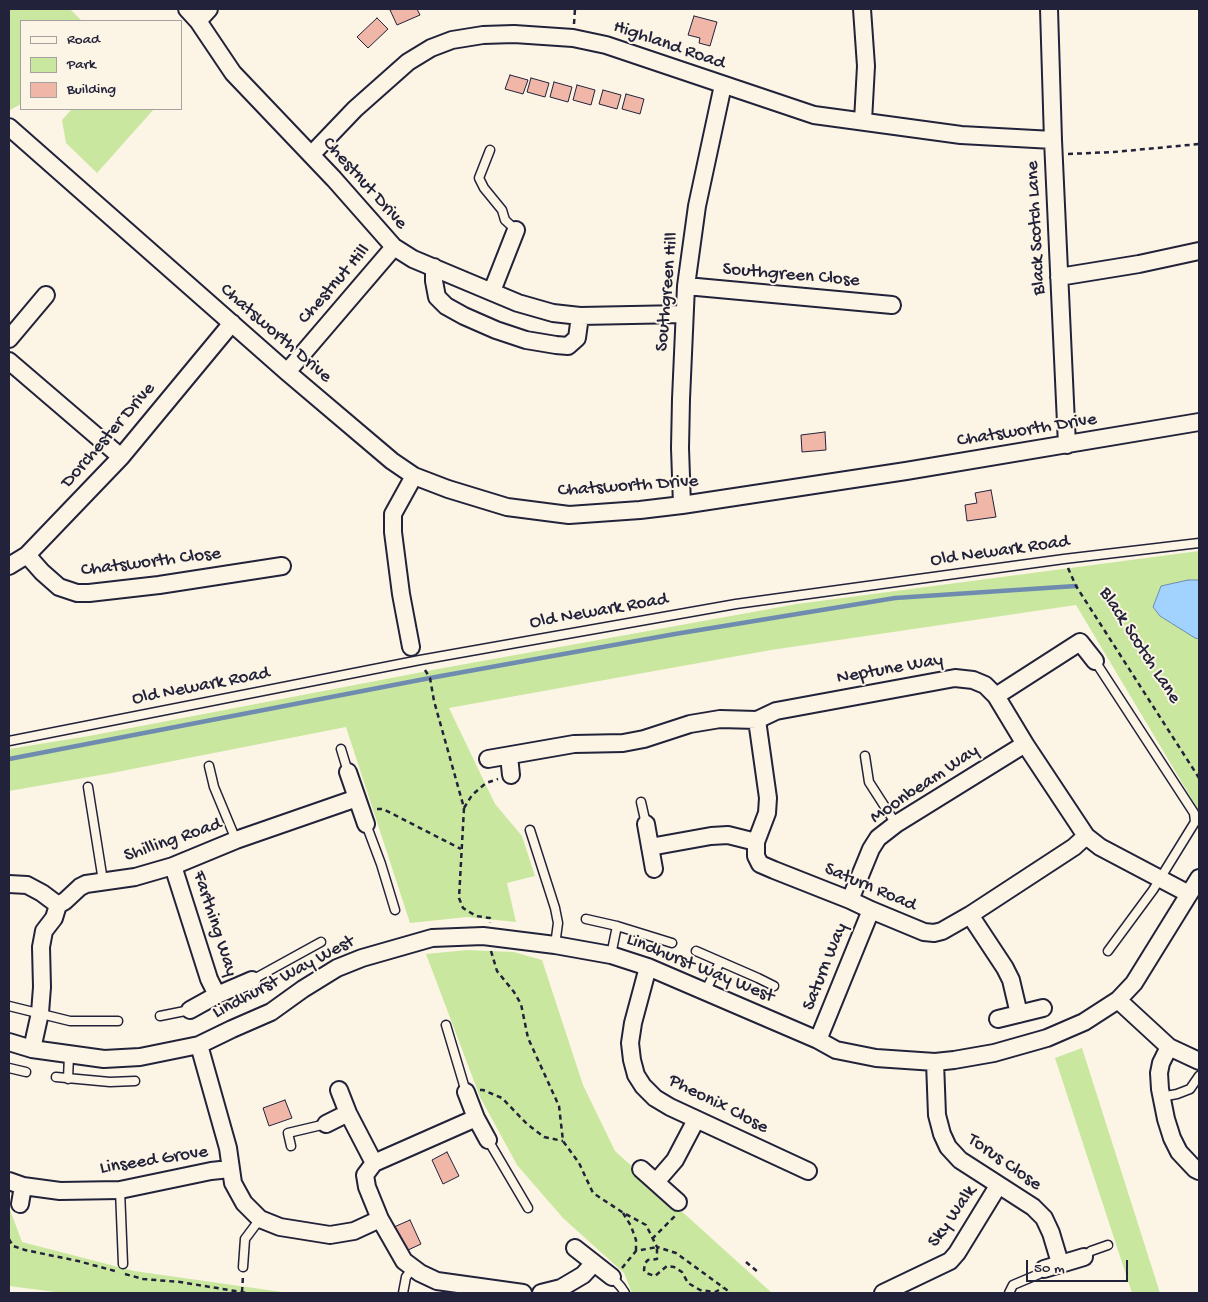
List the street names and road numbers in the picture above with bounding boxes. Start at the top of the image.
street label: Highland Road [610,16,728,76]
street label: Chestnut Drive [316,133,412,235]
street label: Black Scotch Lane [1022,160,1052,296]
street label: Southgreen Hill [651,231,685,353]
street label: Chestnut Hill [294,240,376,330]
street label: Southgreen Close [722,259,860,293]
street label: Chatsworth Drive [214,279,336,389]
street label: Dorchester Drive [57,378,161,494]
street label: Chatsworth Drive [956,409,1098,453]
street label: Chatsworth Drive [557,471,699,503]
street label: Old Newark Road [929,531,1071,573]
street label: Chatsworth Close [80,543,222,583]
street label: Black Scotch Lane [1093,583,1185,709]
street label: Old Newark Road [528,589,670,635]
street label: Neptune Way [835,649,945,691]
street label: Old Newark Road [130,662,272,712]
street label: Moonbeam Way [866,740,984,830]
street label: Shilling Road [121,814,225,868]
street label: Saturn Road [821,858,919,918]
street label: Farthing Way [186,868,242,980]
street label: Saturn Way [798,920,854,1014]
street label: Lindhurst Way West [623,929,777,1009]
street label: Lindhurst Way West [209,931,359,1025]
street label: Pheonix Close [664,1070,772,1140]
street label: Torus Close [962,1129,1046,1197]
street label: Linseed Grove [98,1141,210,1181]
street label: Sky Walk [923,1182,983,1252]

